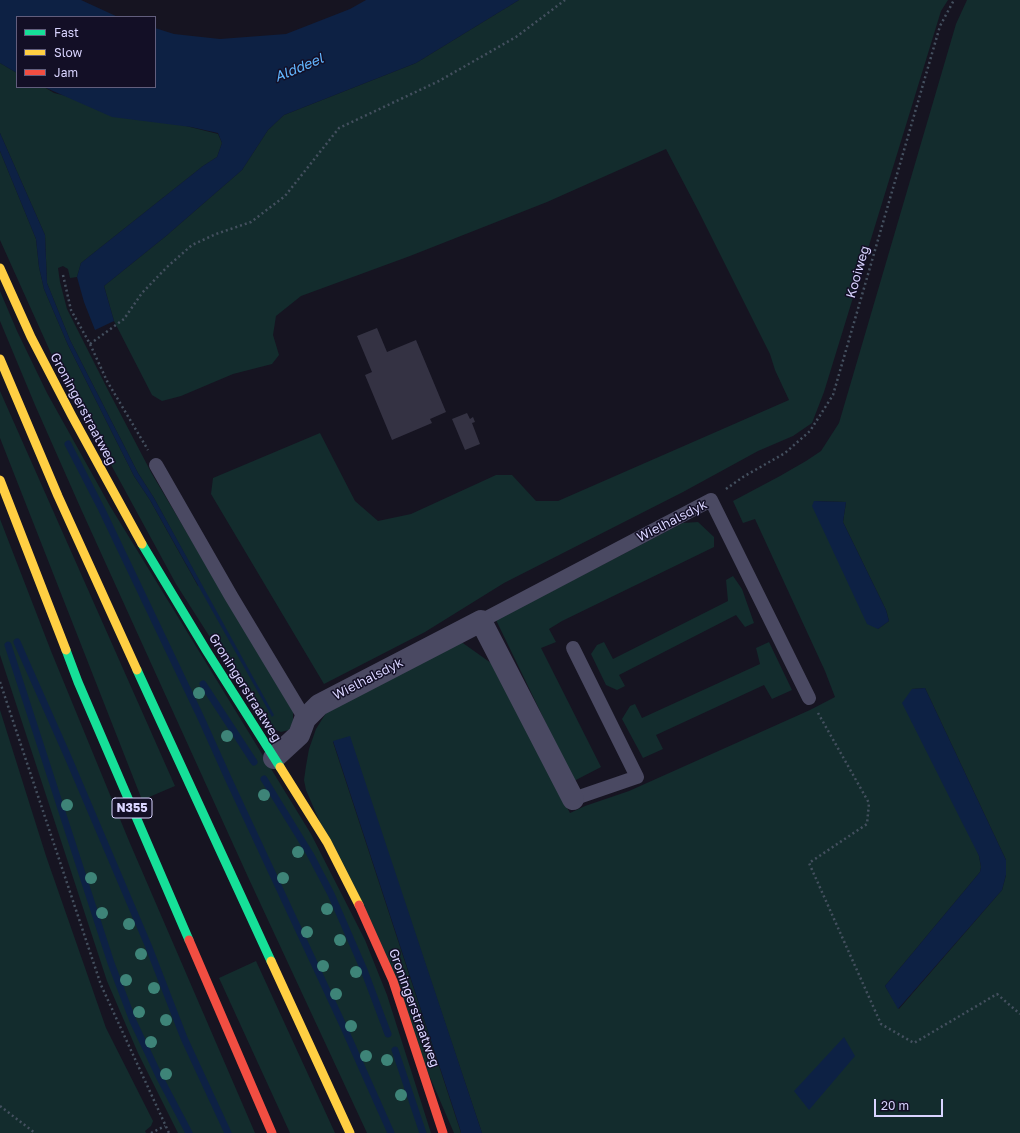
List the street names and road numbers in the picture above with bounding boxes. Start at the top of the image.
street label: Kooiweg [843,244,873,300]
street label: Groningerstraatweg [47,350,119,468]
street label: Wielhalsdyk [634,497,710,545]
street label: Groningerstraatweg [205,631,285,745]
street label: Wielhalsdyk [330,655,406,703]
road number: N355 [112,798,152,818]
street label: Groningerstraatweg [385,947,443,1069]

